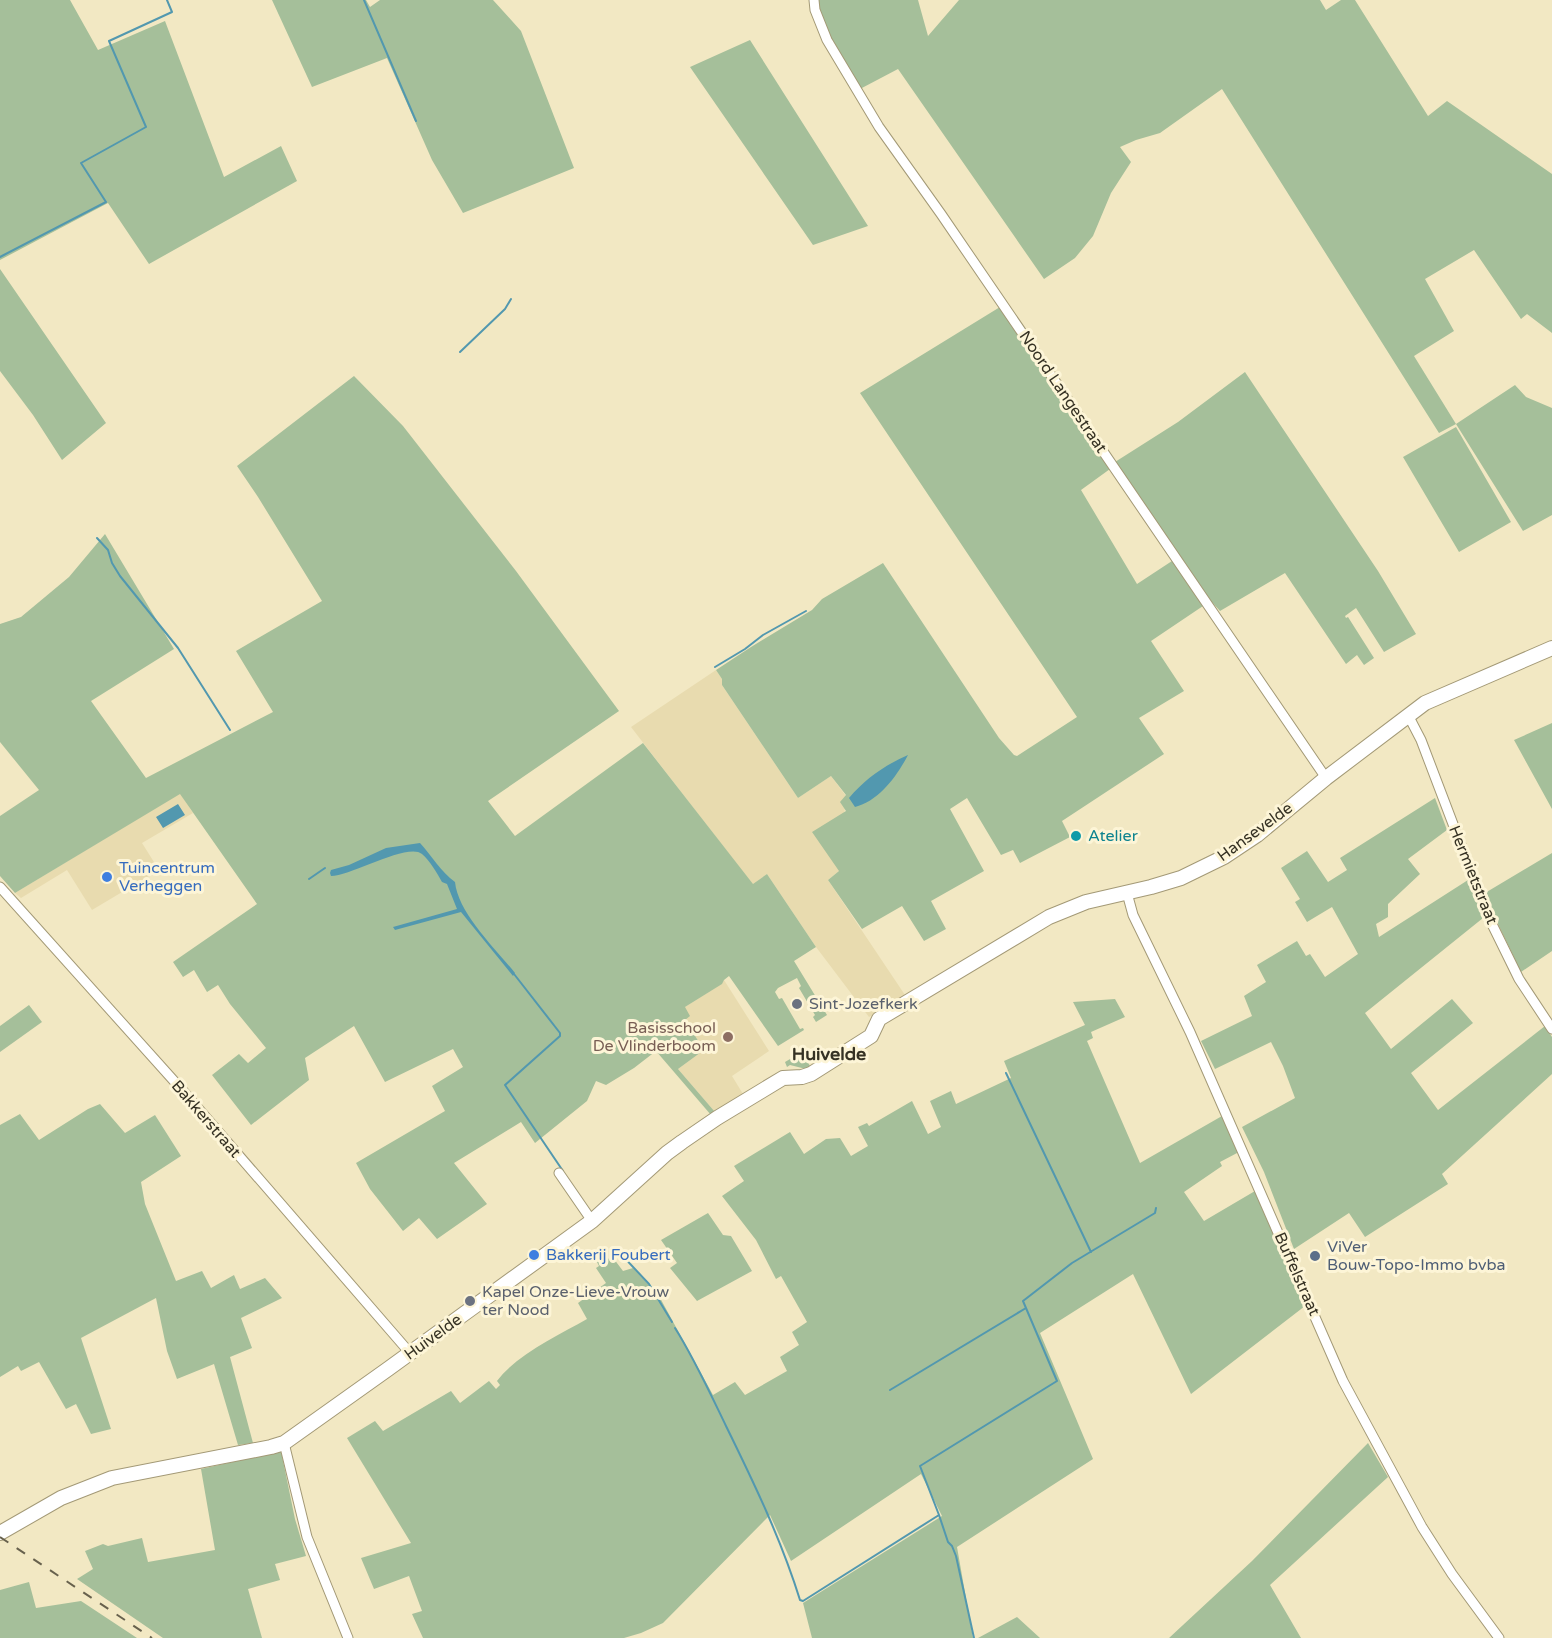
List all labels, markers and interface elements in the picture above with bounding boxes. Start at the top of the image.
street label: Noord Langestraat [1015,327,1111,457]
street label: Hansevelde [1214,798,1296,866]
street label: Hermietstraat [1444,823,1502,927]
place label: Atelier [1088,826,1139,846]
marker: Atelier [1069,829,1083,843]
place label: Tuincentrum Verheggen [119,858,215,896]
marker: Tuincentrum Verheggen [100,870,114,884]
place label: Sint-Jozefkerk [809,994,918,1014]
marker: Sint-Jozefkerk [790,997,804,1011]
place label: Basisschool De Vlinderboom [593,1018,716,1056]
marker: Basisschool De Vlinderboom [721,1030,735,1044]
district label: Huivelde [792,1043,866,1065]
street label: Bakkerstraat [167,1076,245,1162]
street label: Buffelstraat [1270,1229,1324,1319]
place label: ViVer Bouw-Topo-Immo bvba [1327,1237,1506,1275]
place label: Bakkerij Foubert [546,1245,671,1265]
marker: Bakkerij Foubert [527,1248,541,1262]
marker: ViVer Bouw-Topo-Immo bvba [1308,1249,1322,1263]
place label: Kapel Onze-Lieve-Vrouw ter Nood [482,1282,670,1320]
marker: Kapel Onze-Lieve-Vrouw ter Nood [463,1294,477,1308]
street label: Huivelde [400,1309,466,1365]

